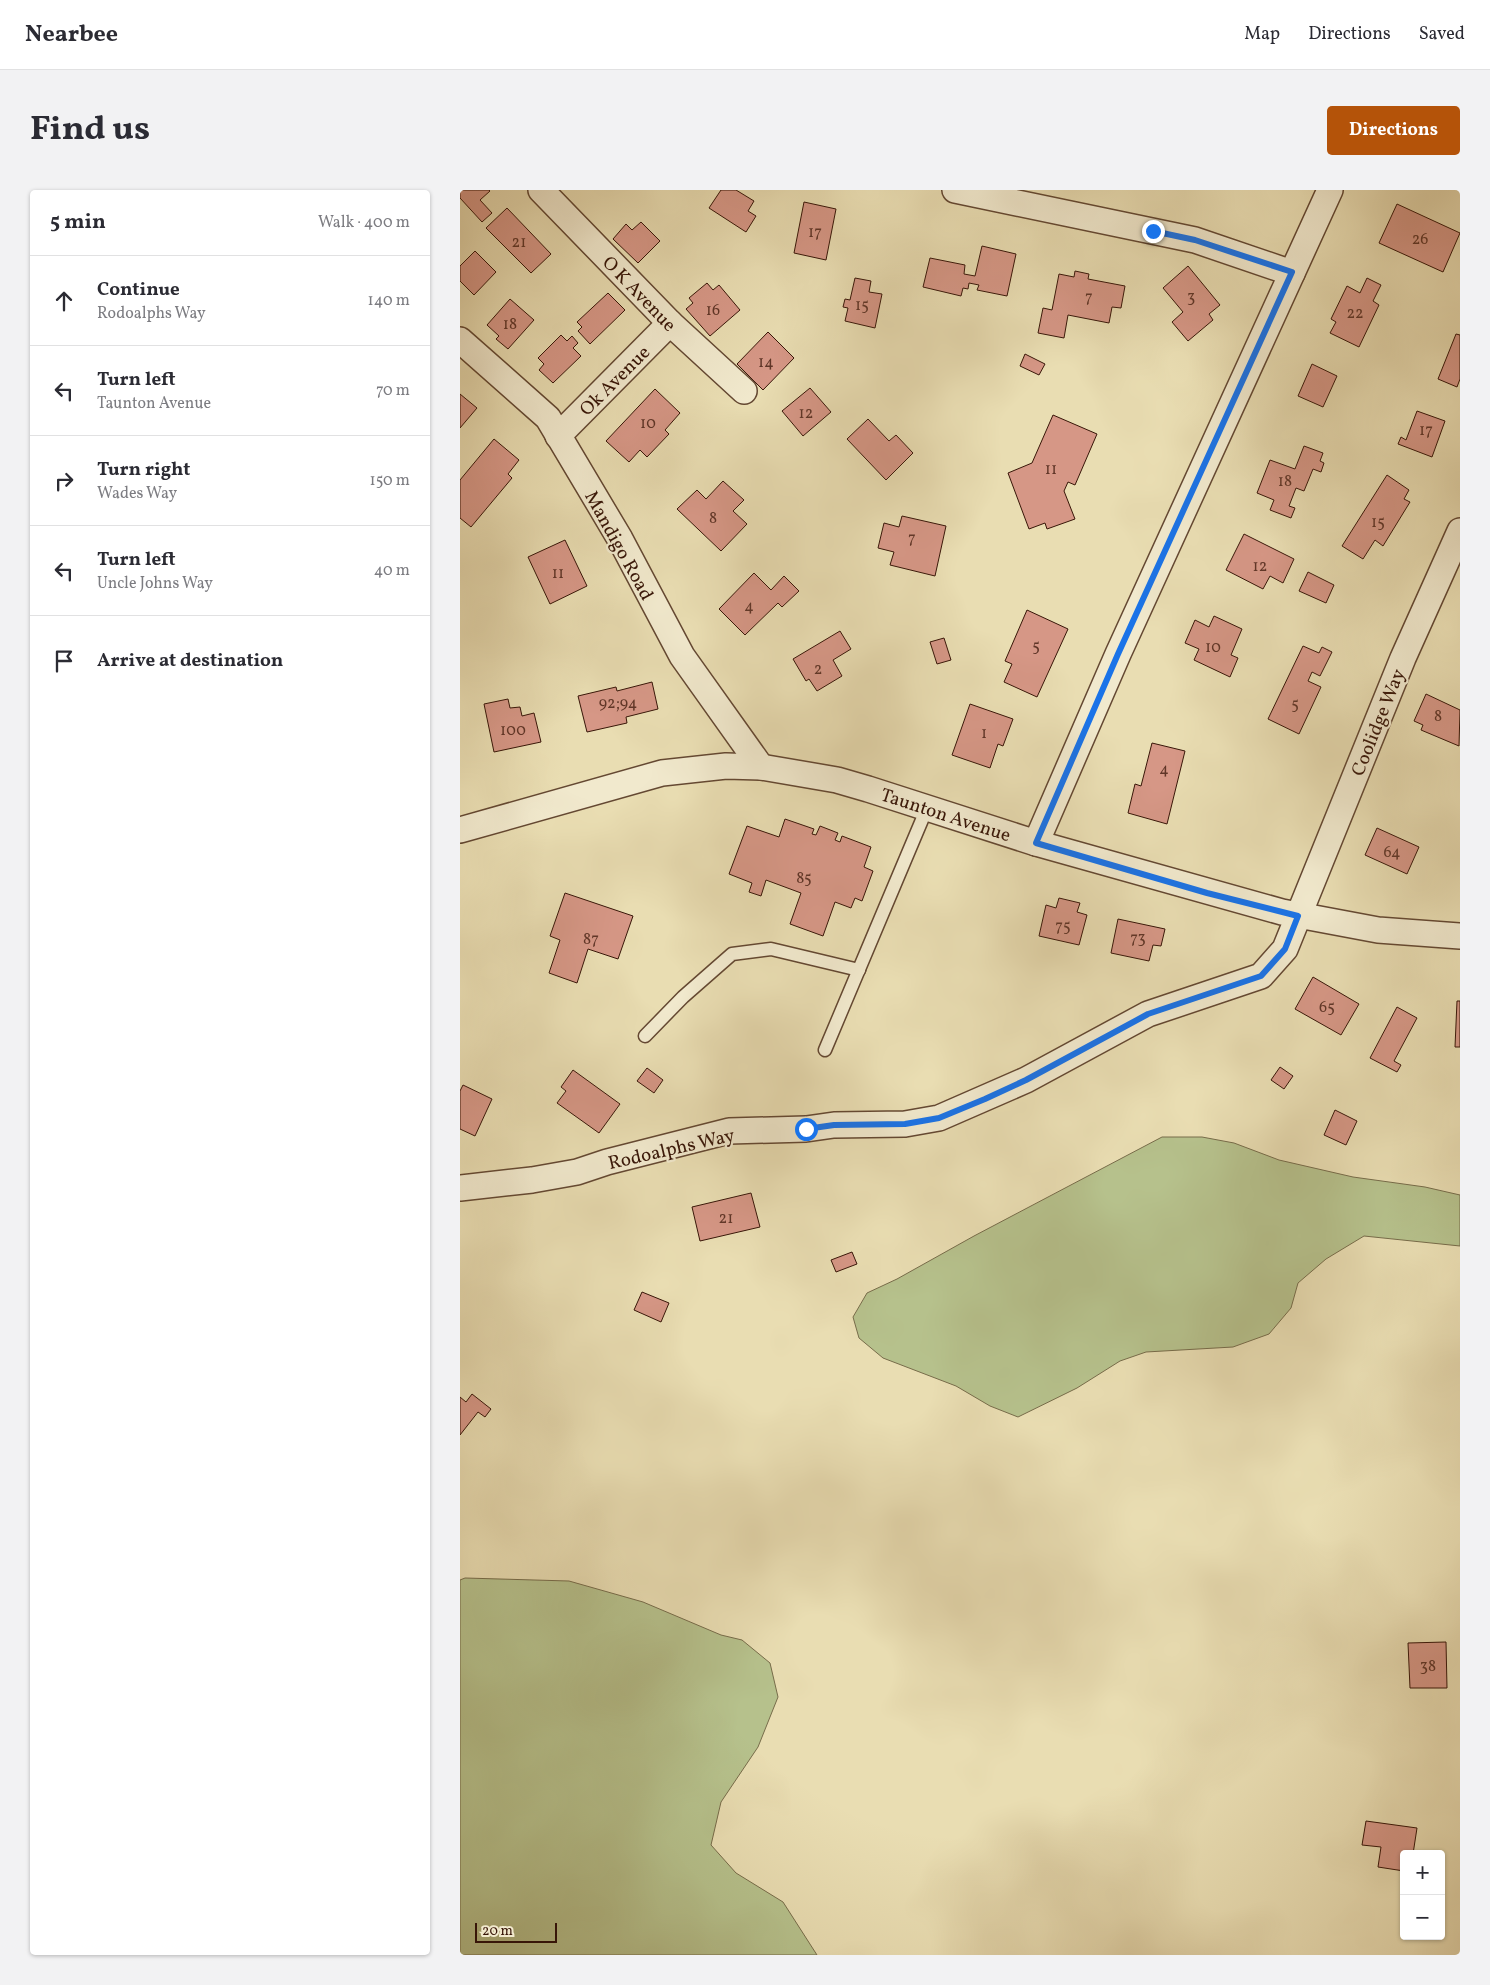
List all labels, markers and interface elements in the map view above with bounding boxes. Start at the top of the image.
text: Nearbee [25,18,118,52]
text: Map [1244,22,1280,47]
text: Directions [1308,22,1391,47]
text: Saved [1419,22,1465,47]
text: Find us [30,106,150,154]
button: Directions [1327,106,1460,155]
text: 5 min [50,208,106,237]
text: Walk · 400 m [318,212,410,234]
route end [1142,220,1165,243]
house number: 17 [808,222,822,244]
house number: 26 [1412,229,1428,251]
house number: 21 [512,232,526,254]
street label: O K Avenue [596,251,681,338]
text: Continue [97,277,180,303]
icon: ahead [50,287,78,315]
house number: 7 [1085,287,1093,309]
house number: 3 [1187,287,1195,309]
text: 140 m [368,290,410,312]
house number: 15 [855,295,869,317]
house number: 16 [706,300,720,322]
text: Rodoalphs Way [97,303,206,325]
house number: 22 [1346,303,1364,325]
house number: 18 [503,314,517,336]
street label: Ok Avenue [574,340,656,422]
house number: 14 [758,352,774,374]
text: Turn left [97,367,176,393]
icon: left [50,377,78,405]
text: 70 m [376,380,410,402]
text: Taunton Avenue [97,393,211,415]
house number: 12 [799,403,813,425]
house number: 10 [640,413,656,435]
house number: 17 [1419,420,1433,442]
text: Turn right [97,457,190,483]
house number: 11 [1045,459,1057,481]
icon: right [50,467,78,495]
text: 150 m [369,470,410,492]
house number: 18 [1278,471,1292,493]
text: Wades Way [97,483,177,505]
street label: Mandigo Road [577,487,659,605]
house number: 8 [709,508,717,530]
house number: 15 [1371,512,1385,534]
house number: 7 [908,528,916,550]
text: Turn left [97,547,176,573]
house number: 12 [1253,556,1267,578]
icon: left [50,557,78,585]
text: 40 m [374,560,410,582]
house number: 11 [552,563,564,585]
text: Uncle Johns Way [97,573,213,595]
house number: 4 [744,596,754,618]
house number: 5 [1032,636,1040,658]
house number: 10 [1205,637,1221,659]
icon: arrive [50,647,78,675]
text: Arrive at destination [97,648,283,674]
house number: 2 [814,659,822,681]
street label: Coolidge Way [1346,665,1412,780]
house number: 92;94 [599,693,637,715]
house number: 5 [1291,694,1299,716]
house number: 8 [1434,706,1442,728]
house number: 100 [500,720,526,742]
house number: 1 [981,723,987,745]
house number: 4 [1159,759,1169,781]
street label: Taunton Avenue [877,783,1014,849]
house number: 64 [1383,842,1401,864]
house number: 85 [796,868,812,890]
house number: 75 [1055,916,1071,938]
house number: 73 [1130,928,1146,950]
house number: 87 [583,929,599,951]
house number: 65 [1319,997,1335,1019]
route start [795,1118,818,1141]
street label: Rodoalphs Way [606,1123,737,1177]
house number: 21 [719,1208,733,1230]
house number: 38 [1420,1656,1436,1678]
map controls [1400,1850,1445,1940]
button: + [1400,1850,1445,1895]
button: − [1400,1895,1445,1940]
scale bar [475,1920,558,1943]
text: 20 m [482,1922,513,1941]

